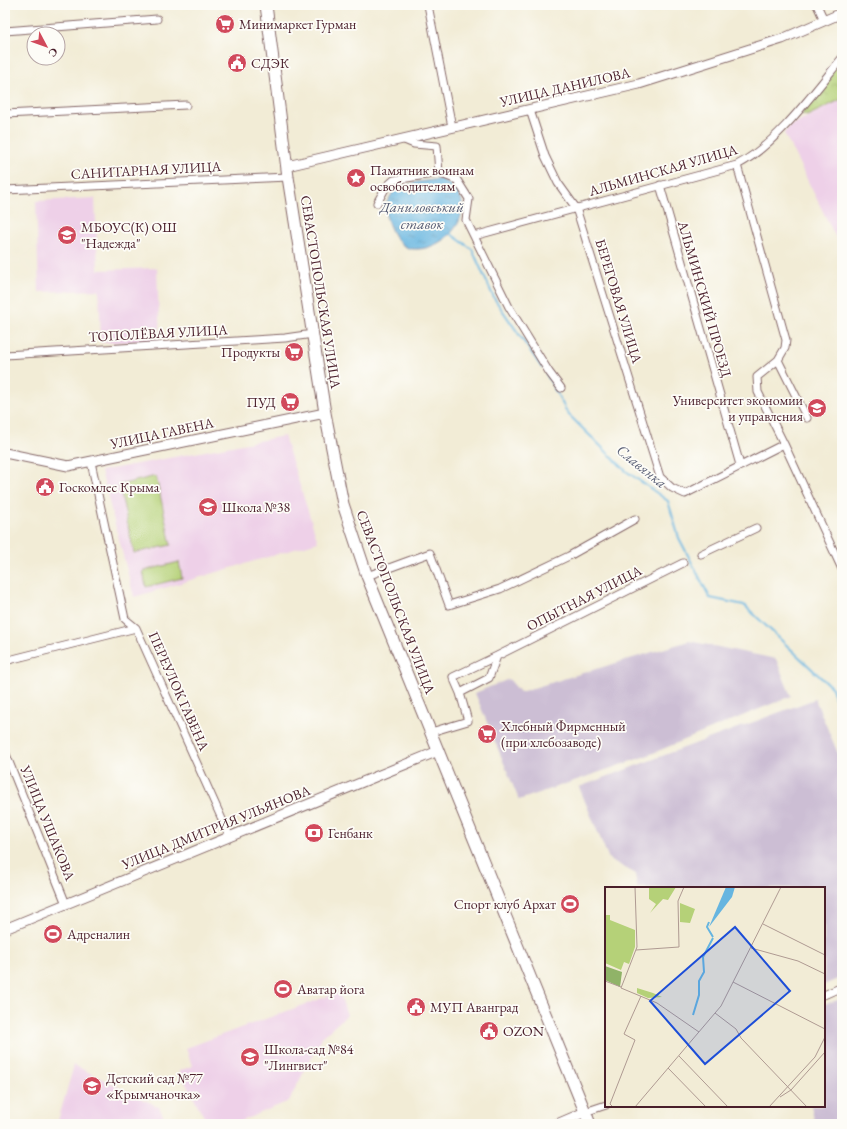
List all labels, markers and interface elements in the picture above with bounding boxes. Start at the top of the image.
supermarket icon: Минимаркет Гурман [214,13,236,35]
place label: Минимаркет Гурман [239,15,356,33]
north arrow [26,26,66,66]
text: С [46,45,61,60]
public building icon: СДЭК [226,52,248,74]
place label: СДЭК [251,54,290,72]
street label: УЛИЦА ДАНИЛОВА [497,63,632,111]
street label: АЛЬМИНСКАЯ УЛИЦА [586,140,740,200]
street label: САНИТАРНАЯ УЛИЦА [70,157,222,183]
place label: Памятник воинам освободителям [370,161,474,195]
place icon: Памятник воинам освободителям [345,167,367,189]
street label: СЕВАСТОПОЛЬСКАЯ УЛИЦА [297,194,345,390]
water label: Даниловський ставок [379,197,464,233]
place label: МБОУС(К) ОШ "Надежда" [81,218,177,252]
street label: АЛЬМИНСКИЙ ПРОЕЗД [674,218,736,379]
school or university icon: МБОУС(К) ОШ "Надежда" [56,224,78,246]
street label: БЕРЕГОВАЯ УЛИЦА [592,237,647,366]
street label: ТОПОЛЁВАЯ УЛИЦА [88,320,228,346]
supermarket icon: Продукты [283,341,305,363]
place label: Продукты [221,343,280,361]
supermarket icon: ПУД [279,391,301,413]
place label: Университет экономии и управления [672,391,804,425]
place label: ПУД [247,393,276,411]
school or university icon: Университет экономии и управления [806,397,828,419]
street label: УЛИЦА ГАВЕНА [108,413,216,453]
water label: Славянка [613,440,671,492]
public building icon: Госкомлес Крыма [34,476,56,498]
place label: Госкомлес Крыма [59,478,160,496]
school or university icon: Школа №38 [197,496,219,518]
place label: Школа №38 [222,498,290,516]
street label: СЕВАСТОПОЛЬСКАЯ УЛИЦА [353,507,440,697]
street label: ОПЫТНАЯ УЛИЦА [523,561,645,635]
street label: ПЕРЕУЛОК ГАВЕНА [145,629,214,754]
place label: Хлебный Фирменный (при хлебозаводе) [500,717,626,751]
supermarket icon: Хлебный Фирменный (при хлебозаводе) [476,723,498,745]
street label: УЛИЦА УШАКОВА [16,762,79,884]
street label: УЛИЦА ДМИТРИЯ УЛЬЯНОВА [118,781,313,874]
bank icon: Генбанк [303,822,325,844]
place label: Генбанк [328,824,373,842]
inset map [605,887,825,1107]
sports icon: Спорт клуб Архат [559,893,581,915]
place label: Спорт клуб Архат [454,895,556,913]
sports icon: Адреналин [42,923,64,945]
place label: Адреналин [66,925,130,943]
sports icon: Аватар йога [272,978,294,1000]
place label: Аватар йога [296,980,365,998]
public building icon: МУП Аванград [405,996,427,1018]
place label: МУП Аванград [430,998,519,1016]
public building icon: OZON [478,1020,500,1042]
place label: OZON [503,1022,544,1040]
place label: Школа-сад №84 "Лингвист" [264,1040,354,1074]
school or university icon: Школа-сад №84 "Лингвист" [239,1046,261,1068]
place label: Детский сад №77 «Крымчаночка» [106,1069,203,1103]
school or university icon: Детский сад №77 «Крымчаночка» [81,1075,103,1097]

